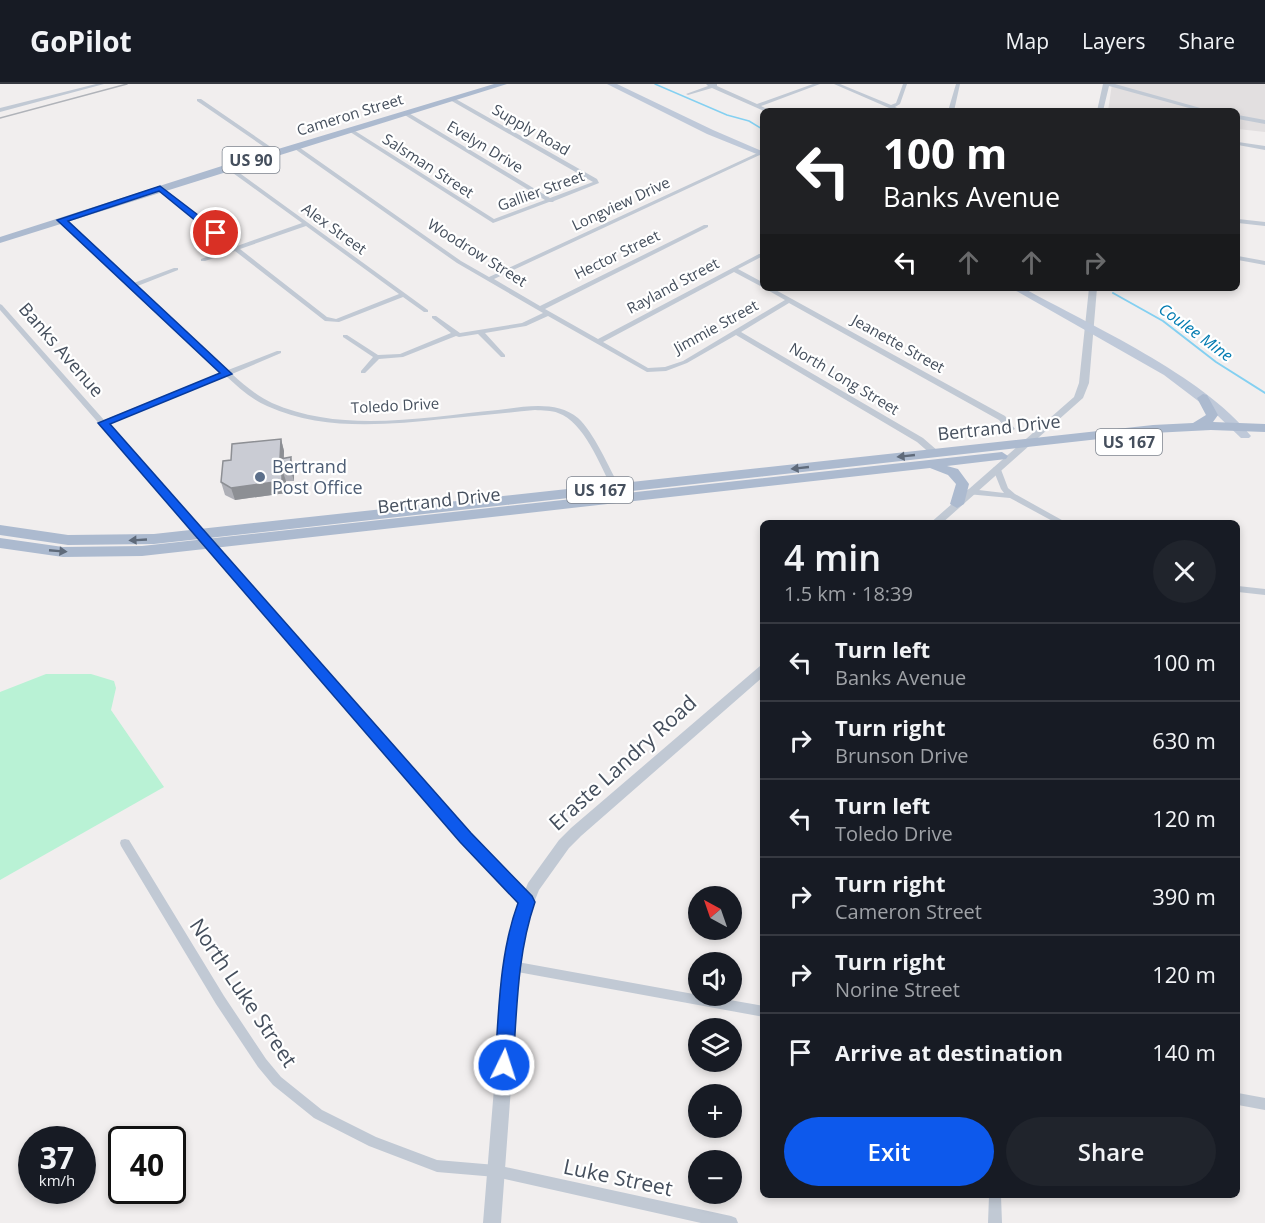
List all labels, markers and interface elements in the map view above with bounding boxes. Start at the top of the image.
text: GoPilot [30,22,132,60]
text: Map [1006,27,1049,55]
text: Layers [1082,27,1146,55]
text: Share [1179,27,1235,55]
street label: Cameron Street [294,88,405,140]
street label: Supply Road [489,99,574,159]
street label: Evelyn Drive [444,116,527,177]
text: 100 m [883,124,1007,181]
street label: Salsman Street [379,128,478,202]
icon: left [784,132,862,210]
road number: US 90 [222,147,280,173]
street label: Gallier Street [495,165,587,215]
street label: Longview Drive [568,172,673,235]
text: Banks Avenue [883,178,1060,215]
street label: Alex Street [298,198,371,258]
pin [190,207,241,258]
street label: Woodrow Street [424,214,531,291]
icon: arrive [199,216,232,249]
street label: Hector Street [570,225,663,283]
icon: left [889,246,922,279]
icon: ahead [952,246,985,279]
icon: ahead [1015,246,1048,279]
icon: right [1078,246,1111,279]
street label: Rayland Street [623,252,722,318]
street label: Jimmie Street [668,295,761,359]
street label: Banks Avenue [14,297,110,402]
water label: Coulee Mine [1155,298,1237,366]
street label: Jeanette Street [847,308,949,377]
street label: North Long Street [786,337,903,419]
street label: Toledo Drive [350,393,440,417]
street label: Bertrand Drive [936,409,1062,445]
road number: US 167 [1096,429,1162,455]
one-way arrow [896,451,915,461]
place label: Bertrand Post Office [272,454,363,499]
one-way arrow [790,463,809,473]
marker: Bertrand Post Office [253,470,267,484]
road number: US 167 [567,477,633,503]
street label: Bertrand Drive [376,482,502,518]
text: 4 min [784,533,881,582]
one-way arrow [128,535,147,544]
button: close [1153,540,1216,603]
one-way arrow [48,547,67,556]
text: 1.5 km · 18:39 [784,580,913,607]
text: Turn left [835,634,930,664]
icon: left [784,646,817,679]
text: 100 m [1152,647,1216,677]
text: Banks Avenue [835,664,966,691]
street label: Eraste Landry Road [542,688,702,836]
text: Turn right [835,712,946,742]
icon: right [784,724,817,757]
text: 630 m [1152,725,1216,755]
text: Brunson Drive [835,742,969,769]
text: Turn left [835,790,930,820]
icon: left [784,802,817,835]
text: 120 m [1152,803,1216,833]
text: Toledo Drive [835,820,953,847]
text: Turn right [835,868,946,898]
icon: right [784,880,817,913]
text: 390 m [1152,881,1216,911]
north arrow [688,886,742,940]
map controls [688,886,742,1204]
text: Cameron Street [835,898,982,925]
street label: North Luke Street [184,913,304,1072]
text: Turn right [835,946,946,976]
button: sound [688,952,742,1006]
icon: right [784,958,817,991]
text: 120 m [1152,959,1216,989]
text: Norine Street [835,976,960,1003]
button: layers [688,1018,742,1072]
position arrow [472,1033,536,1097]
icon: arrive [784,1036,817,1069]
text: Arrive at destination [835,1037,1063,1067]
text: 140 m [1152,1037,1216,1067]
button: + [688,1084,742,1138]
button: Exit [784,1117,994,1186]
button: Share [1006,1117,1216,1186]
speed limit sign: 40 [108,1126,186,1204]
text: 37 [40,1137,74,1178]
button: − [688,1150,742,1204]
street label: Luke Street [561,1152,675,1202]
text: km/h [39,1170,75,1190]

